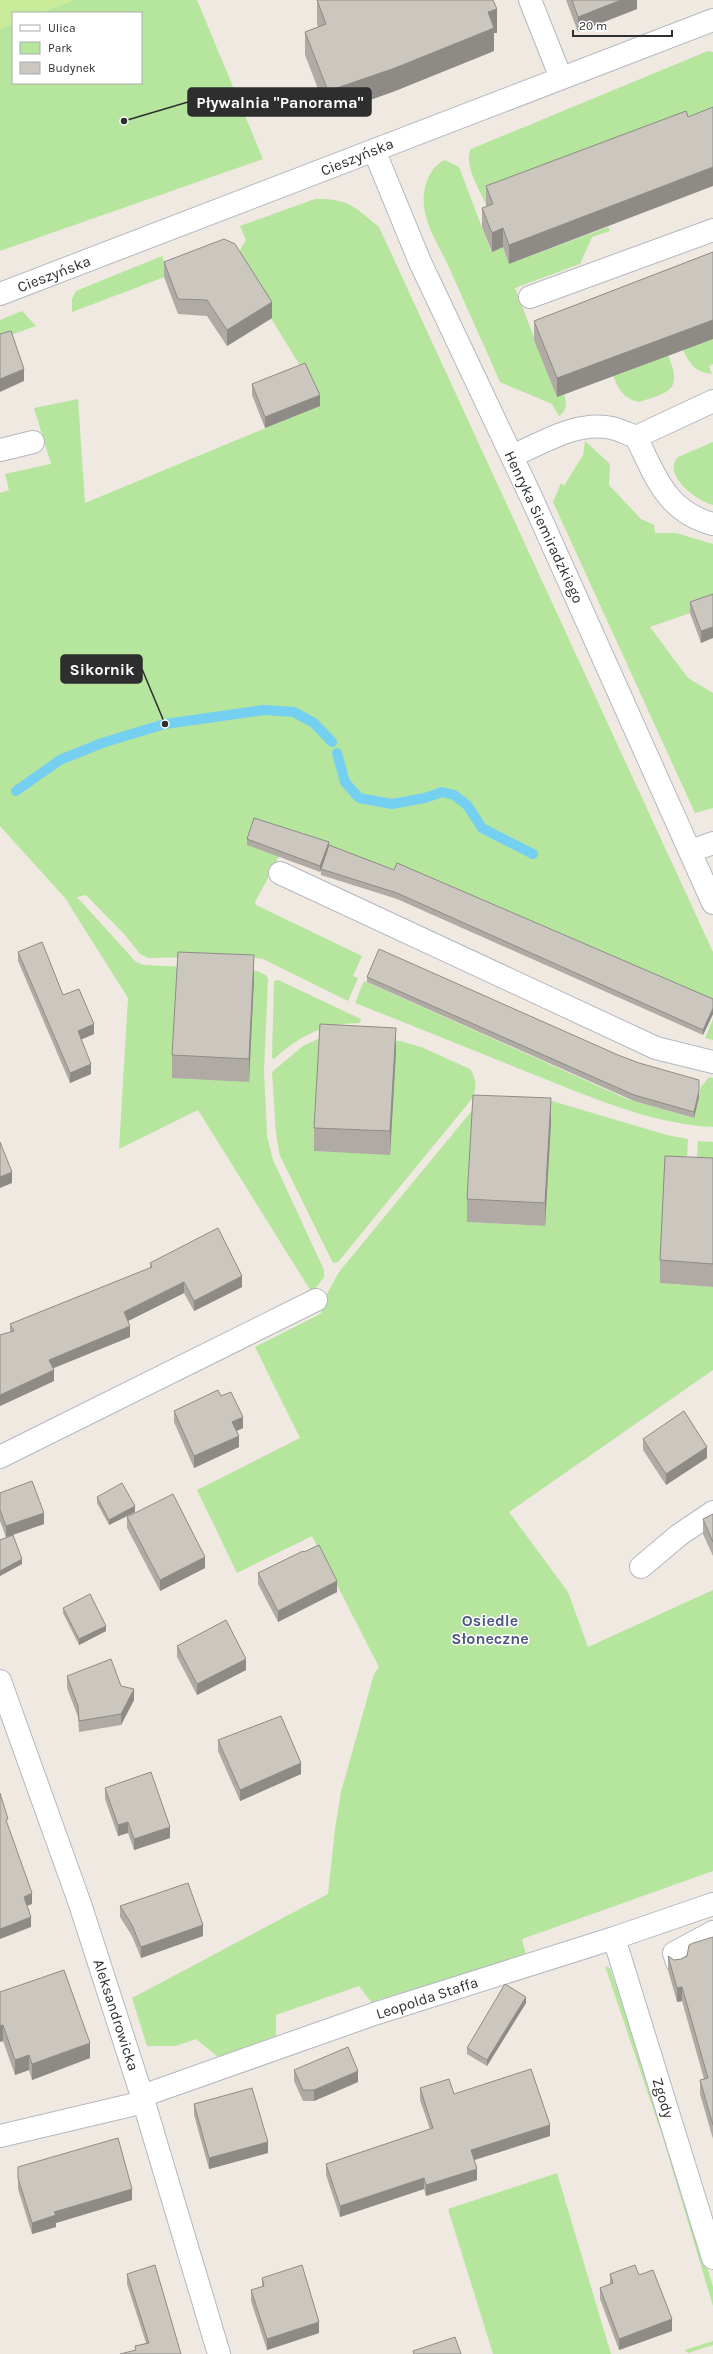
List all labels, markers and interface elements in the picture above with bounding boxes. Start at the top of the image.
legend [12,12,142,84]
scale bar [573,12,672,38]
text: 20 m [579,19,607,33]
text: Ulica [48,21,76,35]
text: Park [48,41,73,55]
text: Budynek [48,61,96,75]
callout: Pływalnia "Panorama" [188,88,371,116]
text: Pływalnia "Panorama" [196,93,364,112]
street label: Cieszyńska [318,134,396,180]
street label: Cieszyńska [15,252,93,296]
street label: Henryka Siemiradzkiego [501,448,587,606]
callout: Sikornik [61,655,142,683]
text: Sikornik [70,660,135,679]
district label: Osiedle Słoneczne [451,1611,529,1648]
street label: Aleksandrowicka [89,1957,143,2073]
street label: Leopolda Staffa [374,1973,480,2023]
street label: Zgody [648,2076,678,2120]

